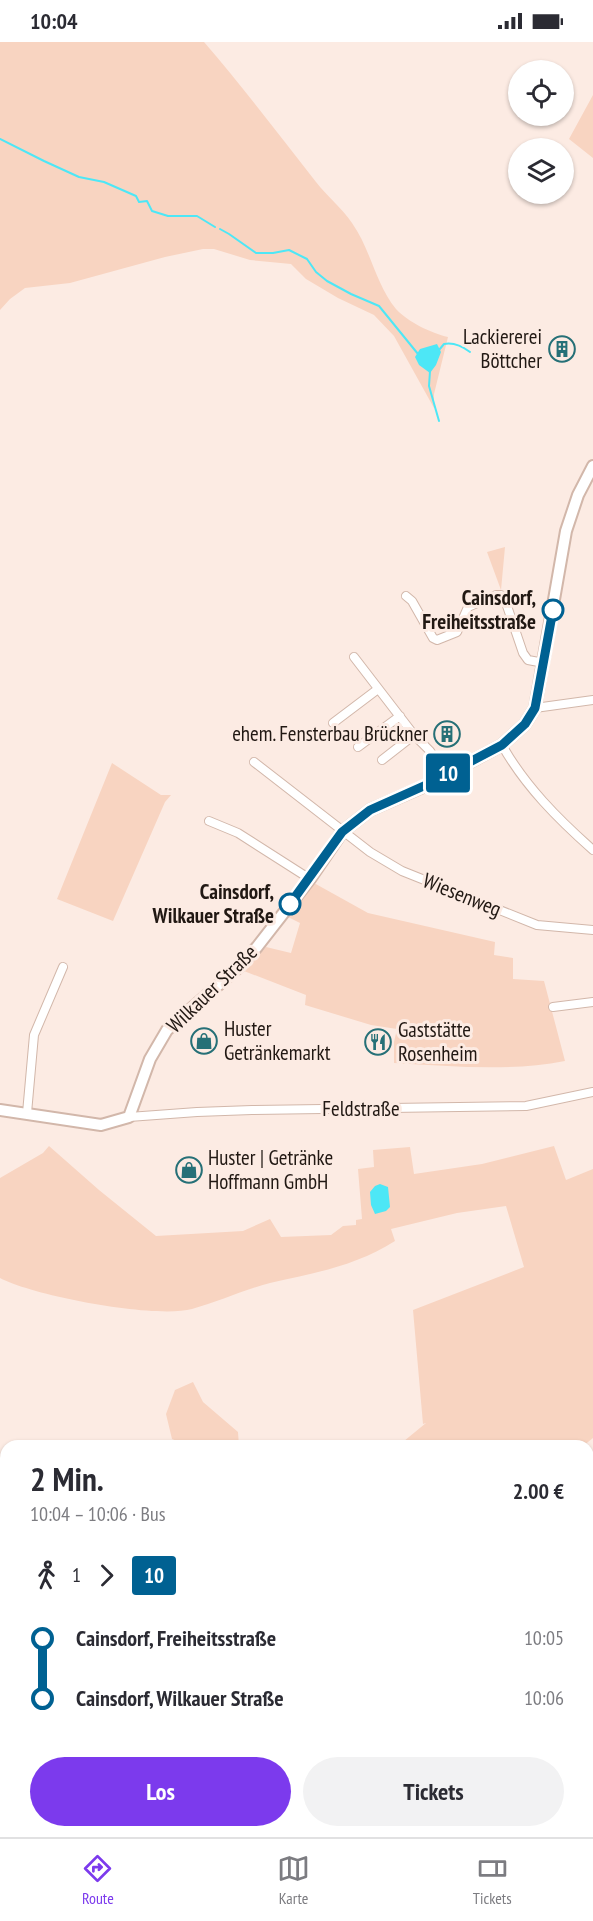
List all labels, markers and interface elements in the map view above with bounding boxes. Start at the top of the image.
text: 10:04 [30,7,78,35]
map controls [508,60,574,204]
button: locate [508,60,574,126]
button: layers [508,138,574,204]
place label: Lackiererei Böttcher [463,323,542,374]
building icon: Lackiererei Böttcher [547,334,577,364]
place label: Cainsdorf, Freiheitsstraße [422,584,536,635]
marker: Cainsdorf, Freiheitsstraße [542,599,564,621]
building icon: ehem. Fensterbau Brückner [432,719,462,749]
place label: ehem. Fensterbau Brückner [232,720,428,747]
line badge: 10 [421,754,475,792]
text: 10 [438,760,458,787]
street label: Wiesenweg [419,867,505,922]
place label: Cainsdorf, Wilkauer Straße [152,878,274,929]
marker: Cainsdorf, Wilkauer Straße [279,893,301,915]
street label: Wilkauer Straße [161,939,263,1039]
place label: Huster Getränkemarkt [224,1015,331,1066]
place label: Gaststätte Rosenheim [398,1016,477,1067]
shop icon: Huster Getränkemarkt [189,1026,219,1056]
restaurant icon: Gaststätte Rosenheim [363,1027,393,1057]
street label: Feldstraße [322,1095,400,1122]
place label: Huster | Getränke Hoffmann GmbH [208,1144,333,1195]
shop icon: Huster | Getränke Hoffmann GmbH [174,1155,204,1185]
text: 2 Min. [30,1457,104,1500]
text: 2.00 € [513,1477,564,1505]
text: 10:04 – 10:06 · Bus [30,1501,165,1527]
icon: walk [30,1559,63,1592]
icon: forward [90,1559,123,1592]
text: 1 [72,1562,81,1588]
text: 10 [144,1562,164,1589]
text: Cainsdorf, Freiheitsstraße [76,1624,276,1652]
text: 10:05 [524,1625,564,1651]
text: Cainsdorf, Wilkauer Straße [76,1684,284,1712]
text: 10:06 [524,1685,564,1711]
button: Los [30,1757,291,1826]
button: Tickets [303,1757,564,1826]
tab: Route [81,1852,114,1908]
tab: Karte [277,1852,310,1908]
tab: Tickets [473,1852,512,1908]

